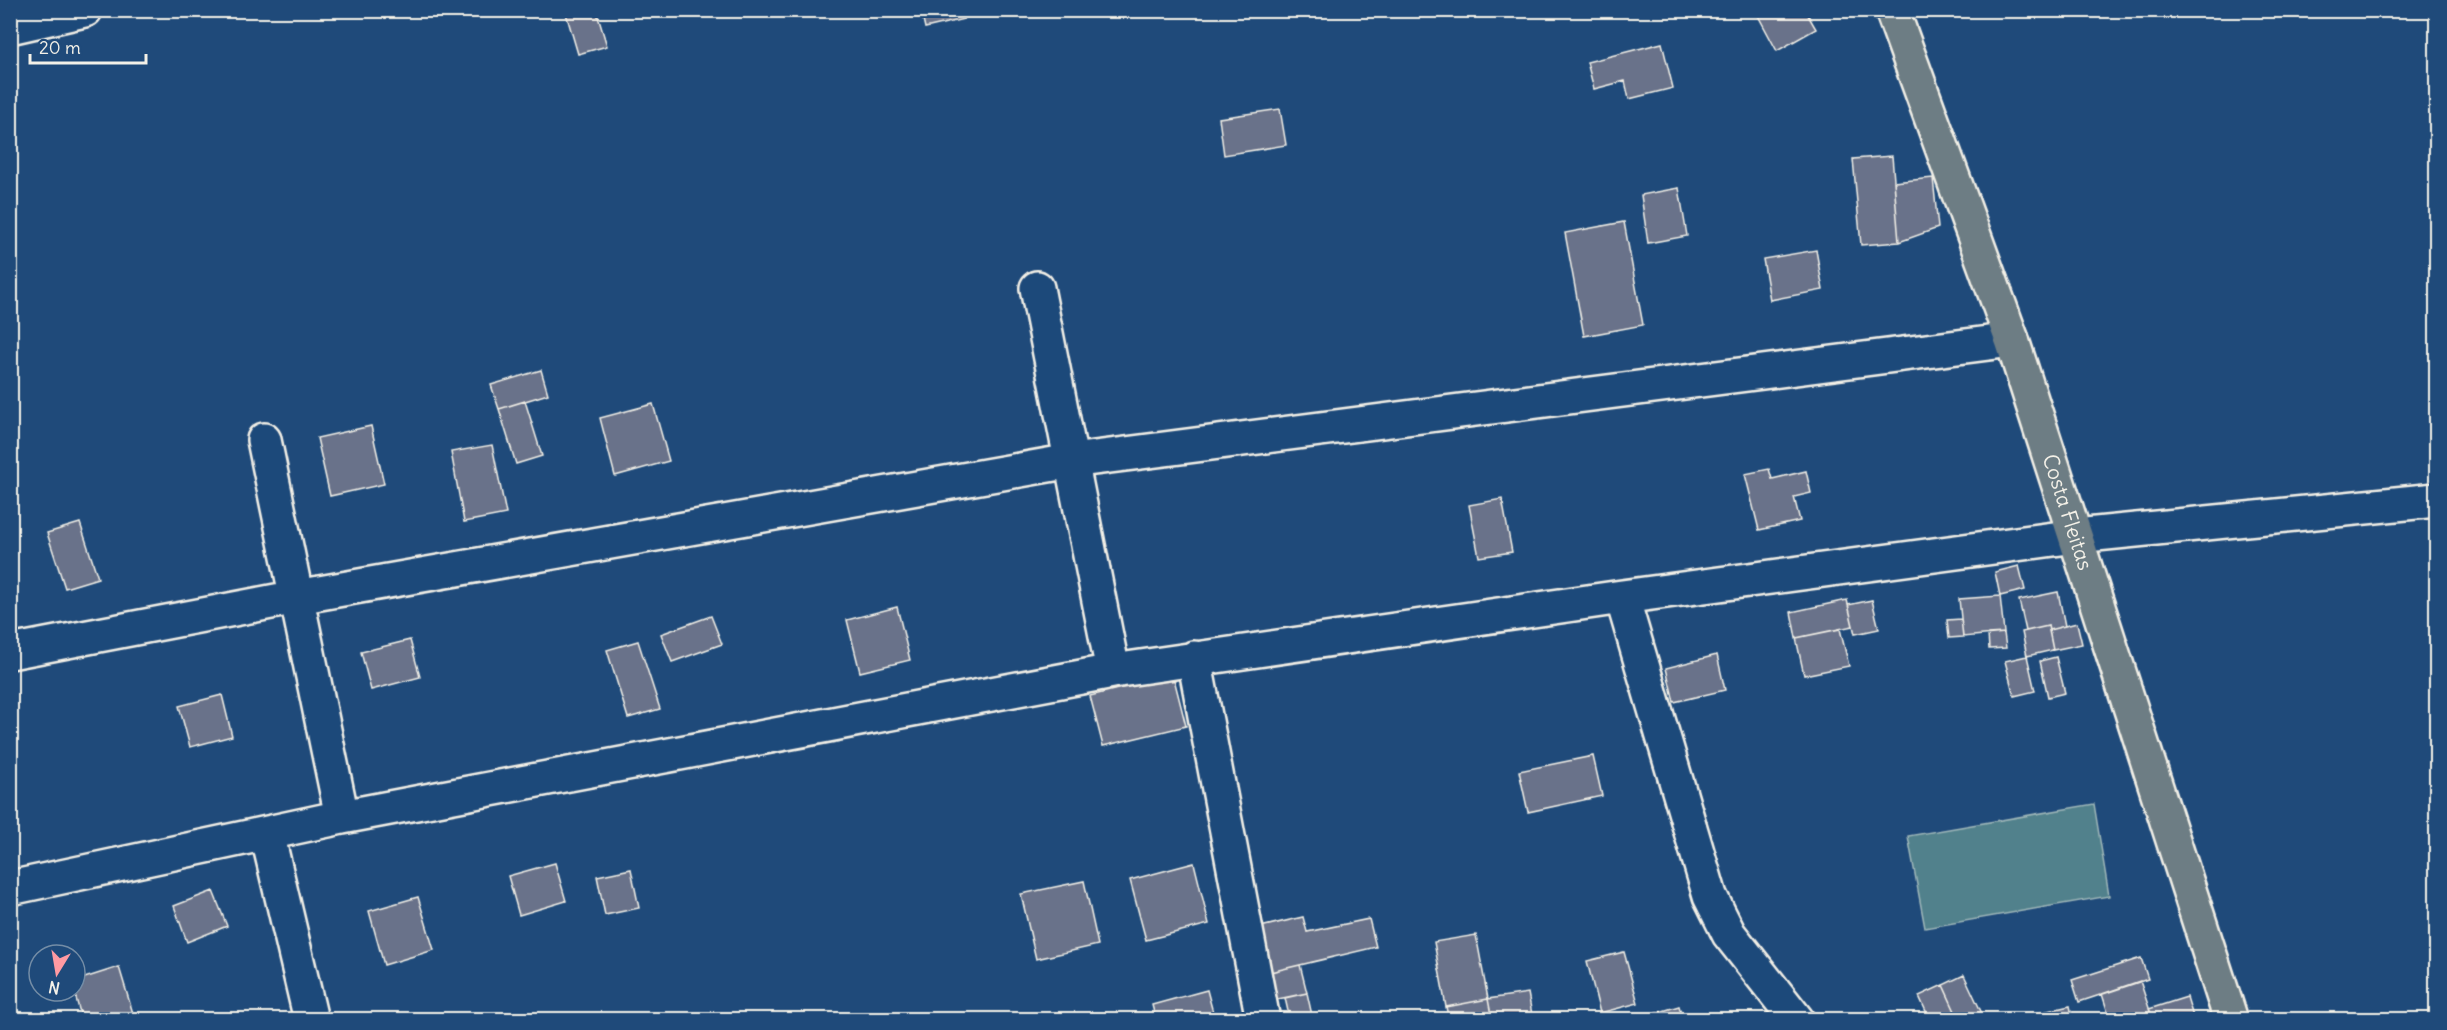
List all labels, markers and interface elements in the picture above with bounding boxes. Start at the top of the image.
scale bar [30,27,146,65]
text: 20 m [39,36,81,59]
street label: Costa Fleitas [2037,451,2099,573]
north arrow [27,943,87,1003]
text: N [47,977,61,999]

